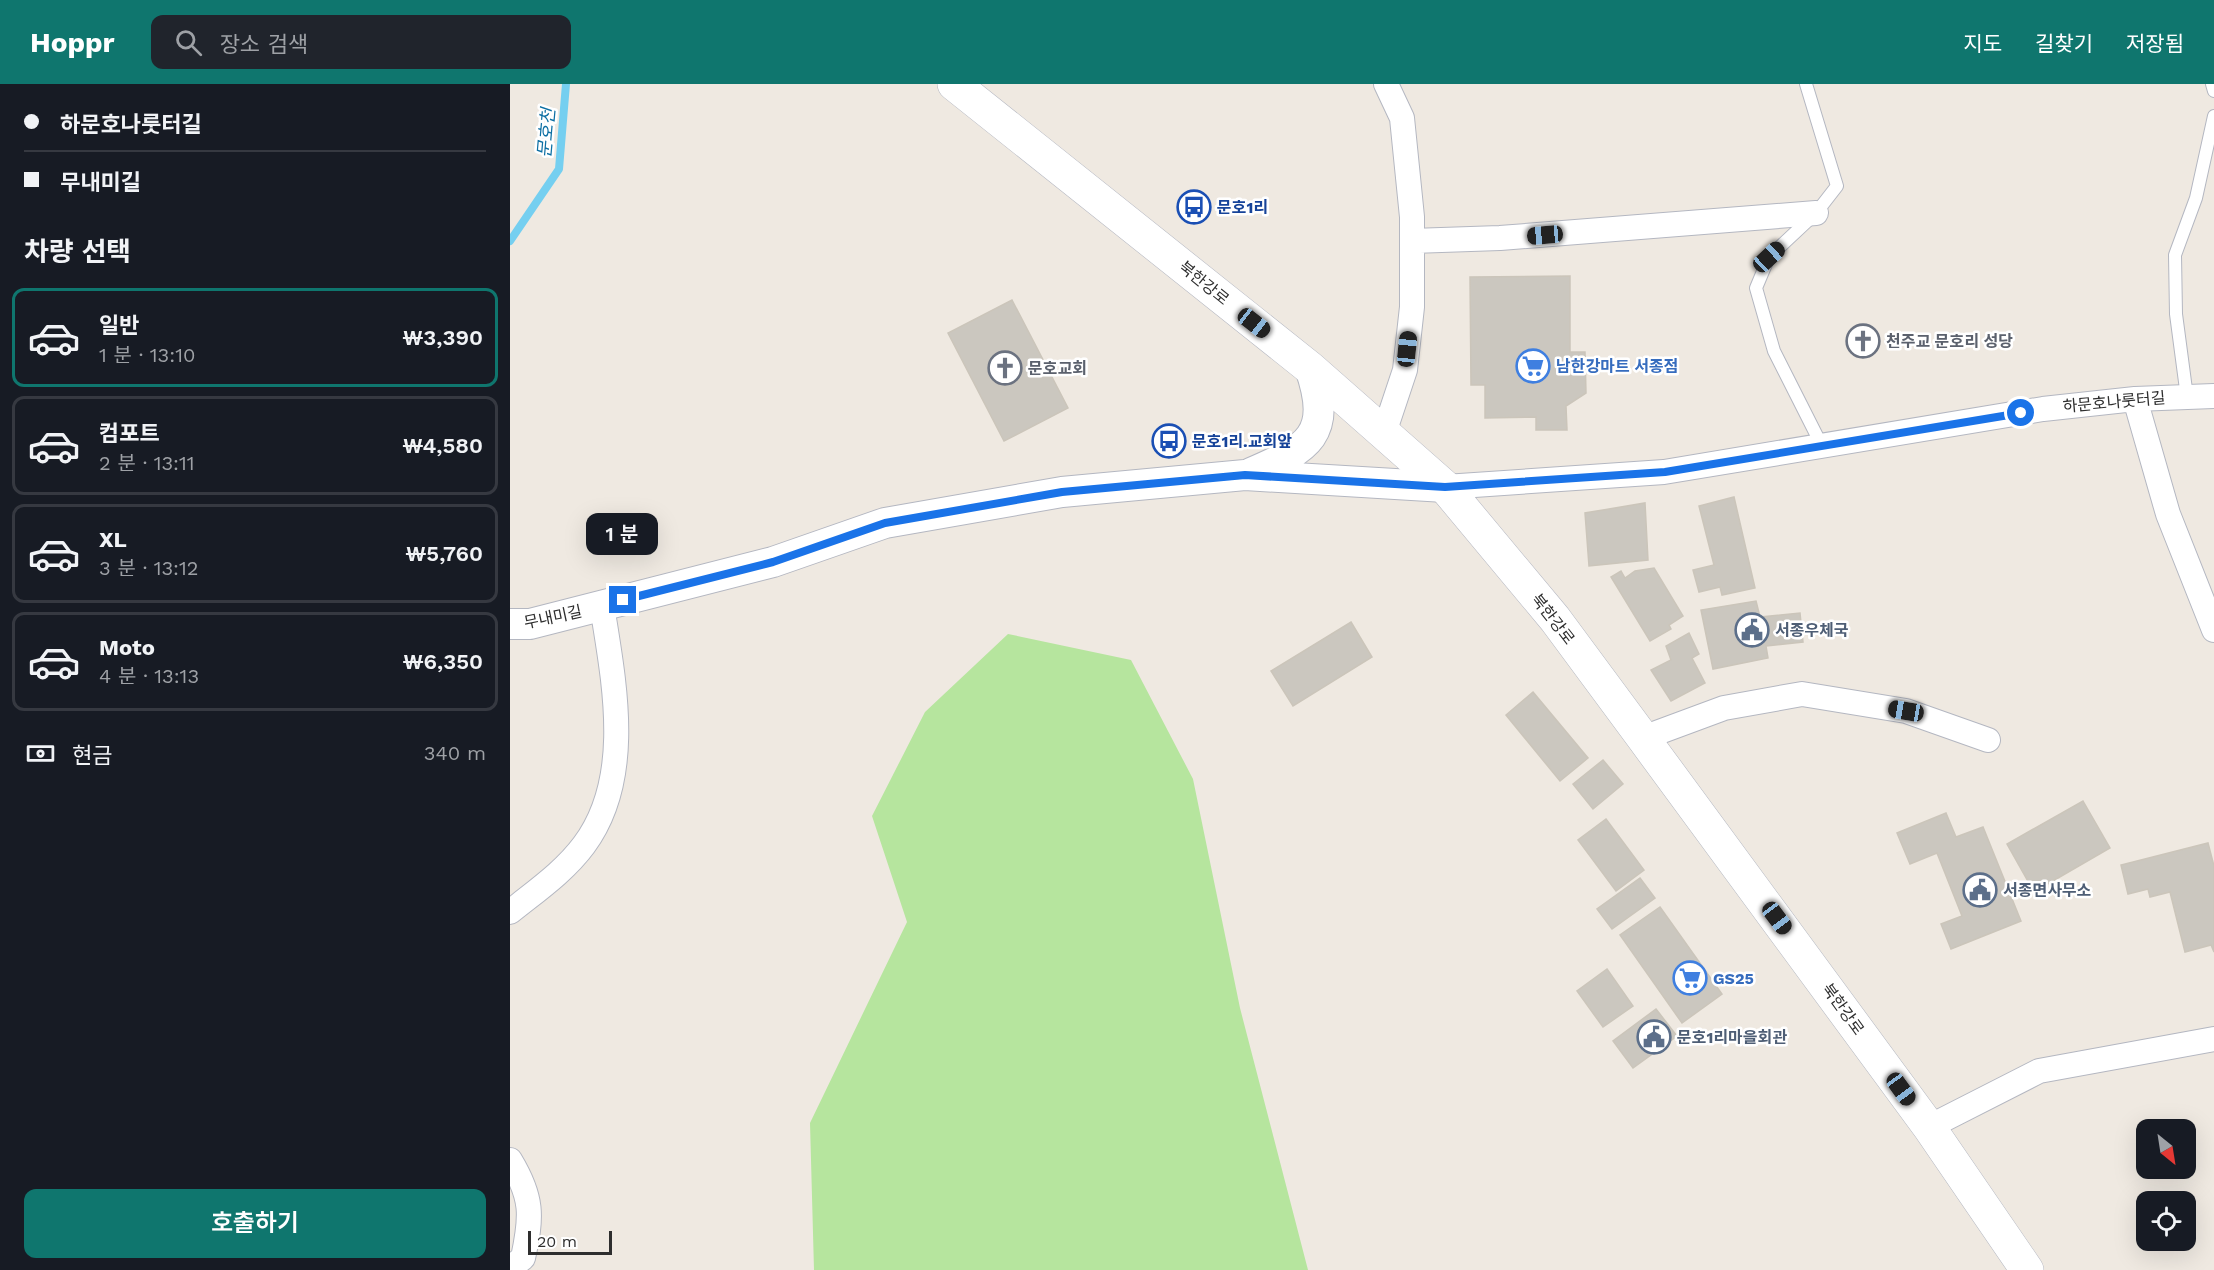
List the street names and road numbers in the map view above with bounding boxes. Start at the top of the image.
street label: 북한강로 [1175,257,1233,309]
street label: 하문호나룻터길 [2062,388,2166,416]
street label: 북한강로 [1527,590,1579,648]
street label: 무내미길 [522,602,584,632]
street label: 북한강로 [1818,980,1868,1039]

